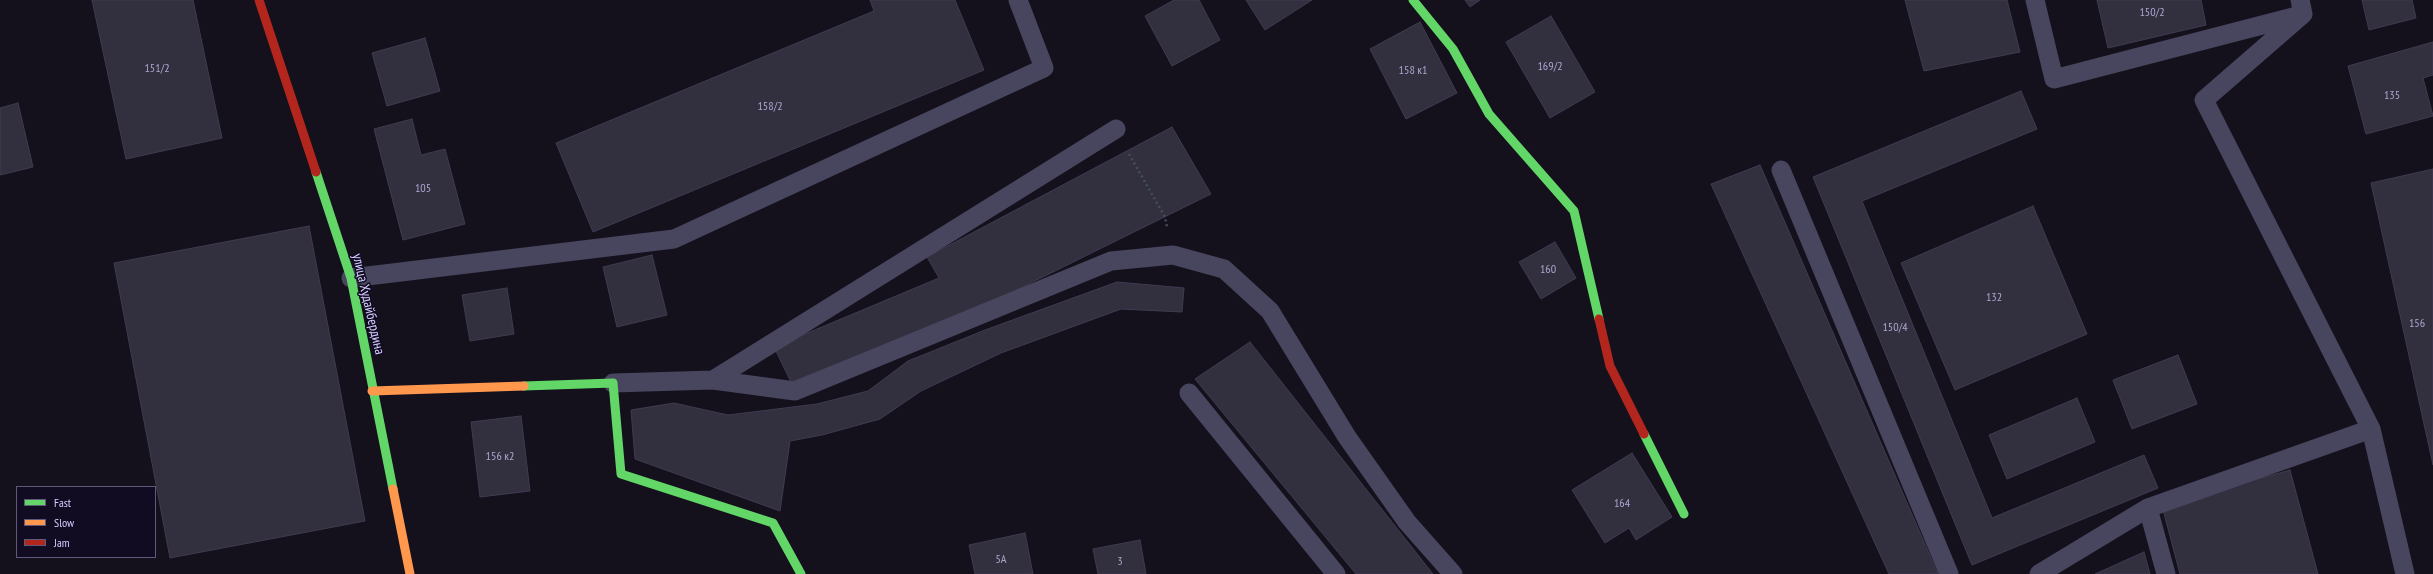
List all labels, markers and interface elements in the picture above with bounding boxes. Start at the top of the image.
house number: 150/2 [2139,6,2165,20]
house number: 169/2 [1537,60,1563,74]
house number: 151/2 [144,62,170,76]
house number: 158 к1 [1399,64,1427,78]
house number: 135 [2384,89,2400,103]
house number: 158/2 [757,100,783,114]
house number: 105 [415,182,431,196]
street label: улица Худайбердина [348,252,388,356]
house number: 160 [1540,263,1556,277]
house number: 132 [1986,291,2002,305]
house number: 156 [2409,317,2425,331]
house number: 150/4 [1882,321,1908,335]
house number: 156 к2 [486,450,514,464]
legend [16,486,156,558]
text: Fast [54,495,71,510]
house number: 164 [1614,497,1630,511]
text: Slow [54,515,74,530]
text: Jam [54,535,70,550]
house number: 5А [995,553,1007,567]
house number: 3 [1117,555,1123,569]

